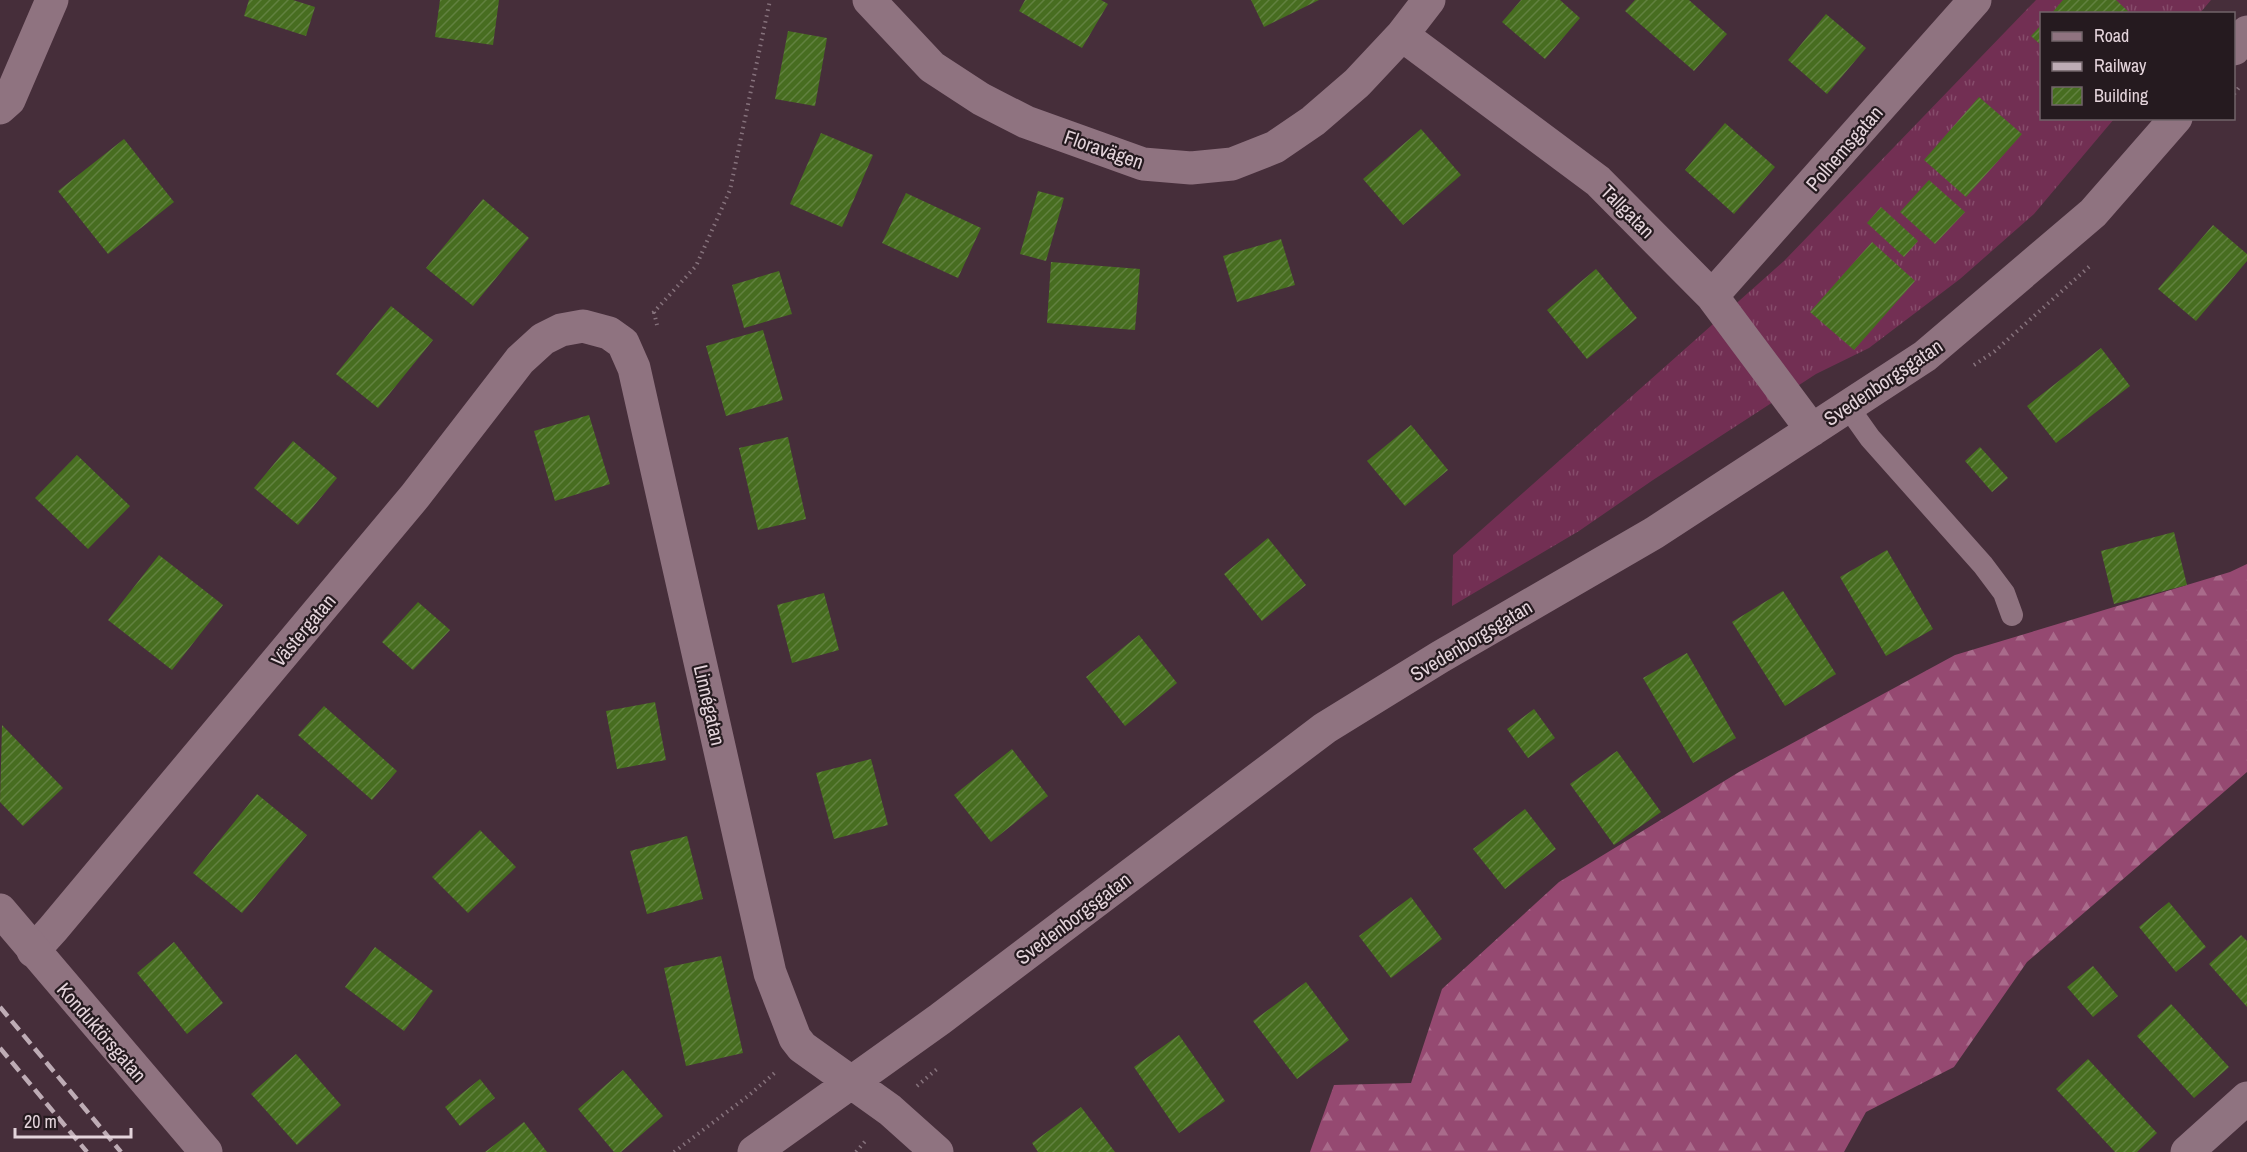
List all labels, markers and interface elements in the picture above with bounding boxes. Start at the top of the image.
legend [2040,12,2235,120]
text: Road [2094,23,2129,48]
text: Railway [2094,53,2147,78]
text: Building [2094,83,2149,108]
street label: Polhemsgatan [1799,100,1889,196]
street label: Floravägen [1061,123,1147,175]
street label: Tallgatan [1595,178,1661,244]
street label: Svedenborgsgatan [1818,332,1948,432]
street label: Västergatan [265,588,341,672]
street label: Svedenborgsgatan [1405,593,1537,687]
street label: Linnégatan [688,662,732,748]
street label: Svedenborgsgatan [1010,866,1136,970]
street label: Konduktörsgatan [51,976,153,1088]
scale bar [15,1101,130,1139]
text: 20 m [24,1109,57,1134]

